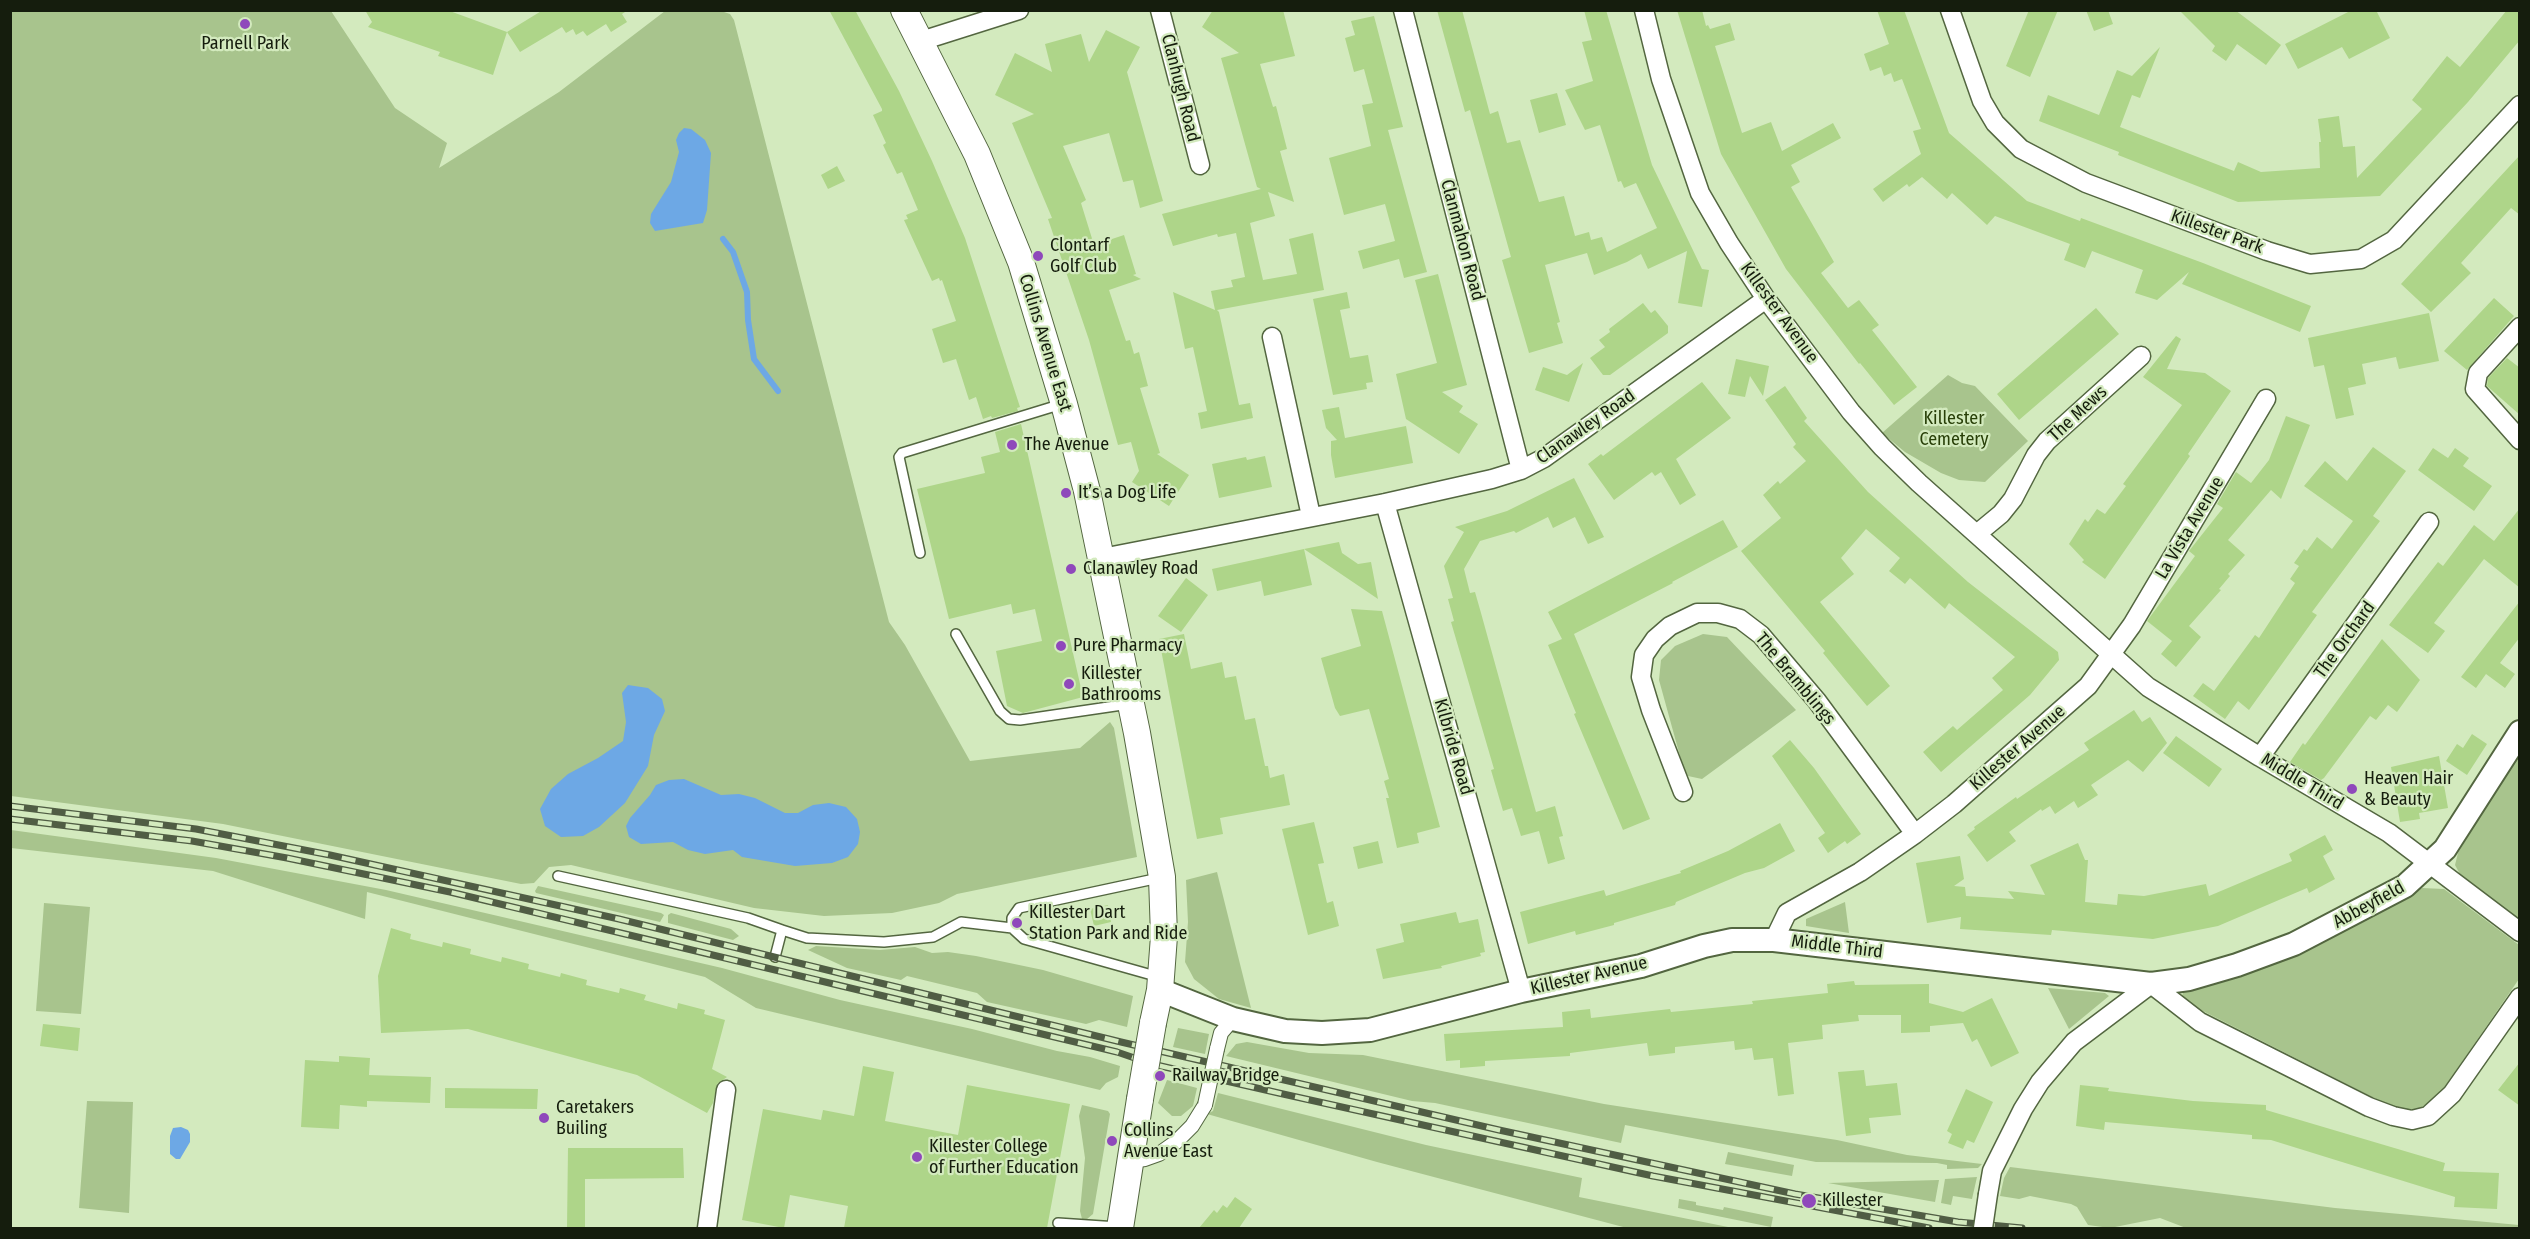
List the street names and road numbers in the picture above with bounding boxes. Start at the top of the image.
street label: Clanhugh Road [1156,32,1204,144]
street label: Clanmahon Road [1435,177,1489,303]
street label: Killester Park [2168,205,2266,259]
street label: Killester Avenue [1735,258,1823,368]
street label: Collins Avenue East [1014,272,1076,414]
street label: The Mews [2044,382,2112,446]
street label: Clanawley Road [1532,385,1640,469]
street label: La Vista Avenue [2151,473,2229,583]
street label: The Orchard [2310,597,2380,683]
street label: The Bramblings [1750,629,1840,729]
street label: Kilbride Road [1429,696,1477,798]
street label: Killester Avenue [1966,701,2070,795]
street label: Middle Third [2257,749,2347,815]
street label: Abbeyfield [2330,877,2408,933]
street label: Middle Third [1790,931,1884,963]
street label: Killester Avenue [1529,952,1649,1000]

